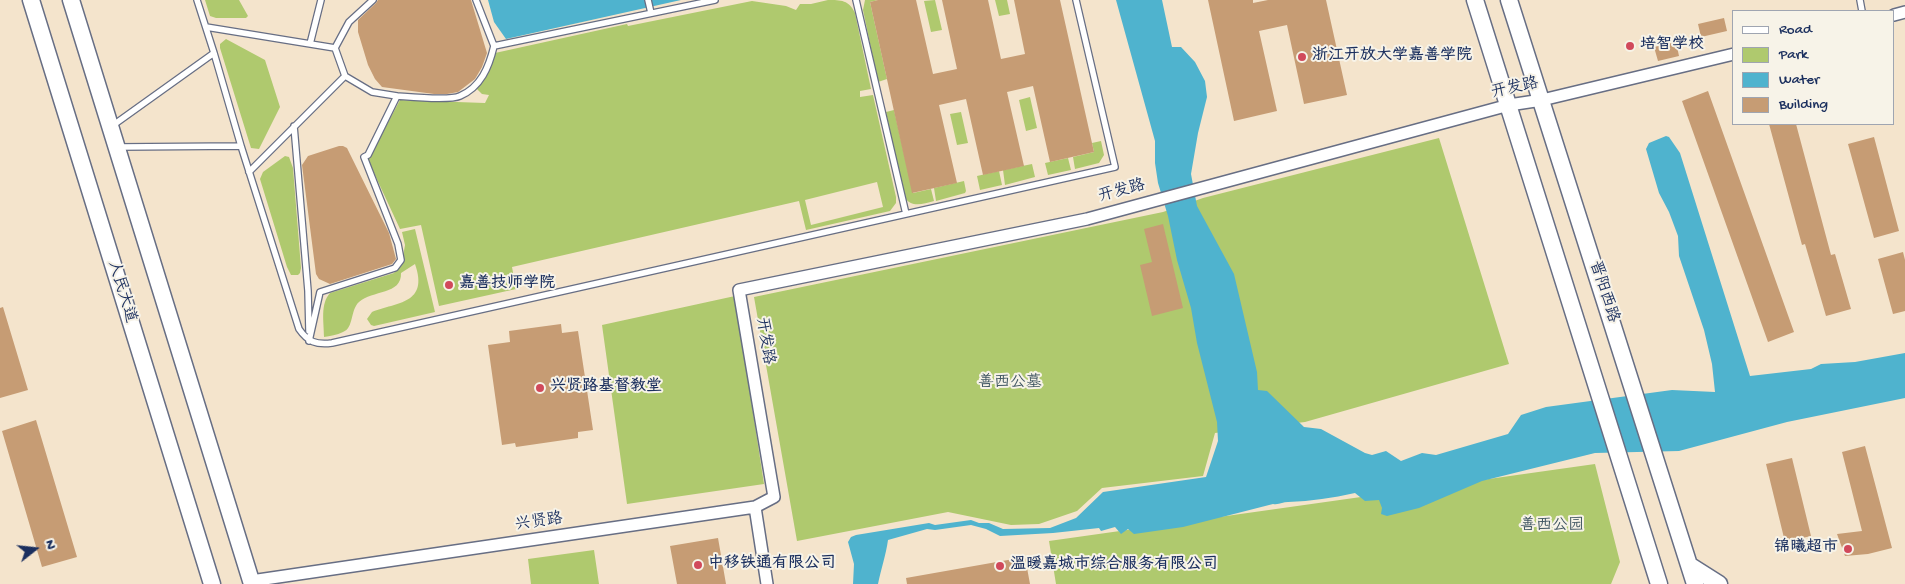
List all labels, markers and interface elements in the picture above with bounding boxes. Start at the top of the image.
legend [1732,10,1895,125]
text: Road [1779,21,1812,39]
place label: 培智学校 [1640,36,1704,56]
marker: 培智学校 [1624,40,1636,52]
text: Park [1779,46,1808,64]
place label: 浙江开放大学嘉善学院 [1312,47,1472,67]
marker: 浙江开放大学嘉善学院 [1296,51,1308,63]
text: Water [1779,71,1819,89]
street label: 开发路 [1490,75,1540,103]
text: Building [1779,96,1828,114]
street label: 开发路 [1096,177,1148,207]
street label: 人民大道 [102,259,140,325]
street label: 晋阳西路 [1584,259,1622,325]
place label: 嘉善技师学院 [459,275,555,295]
marker: 嘉善技师学院 [443,279,455,291]
street label: 开发路 [751,316,777,366]
park label: 善西公墓 [978,374,1042,394]
place label: 兴贤路基督教堂 [550,378,662,398]
marker: 兴贤路基督教堂 [534,382,546,394]
street label: 兴贤路 [514,510,564,536]
park label: 善西公园 [1520,517,1584,537]
north arrow [10,524,60,574]
text: N [40,538,59,551]
place label: 锦曦超市 [1774,539,1838,559]
marker: 锦曦超市 [1842,543,1854,555]
place label: 中移铁通有限公司 [708,555,836,575]
place label: 温暖嘉城市综合服务有限公司 [1010,556,1218,576]
marker: 中移铁通有限公司 [692,559,704,571]
marker: 温暖嘉城市综合服务有限公司 [994,560,1006,572]

